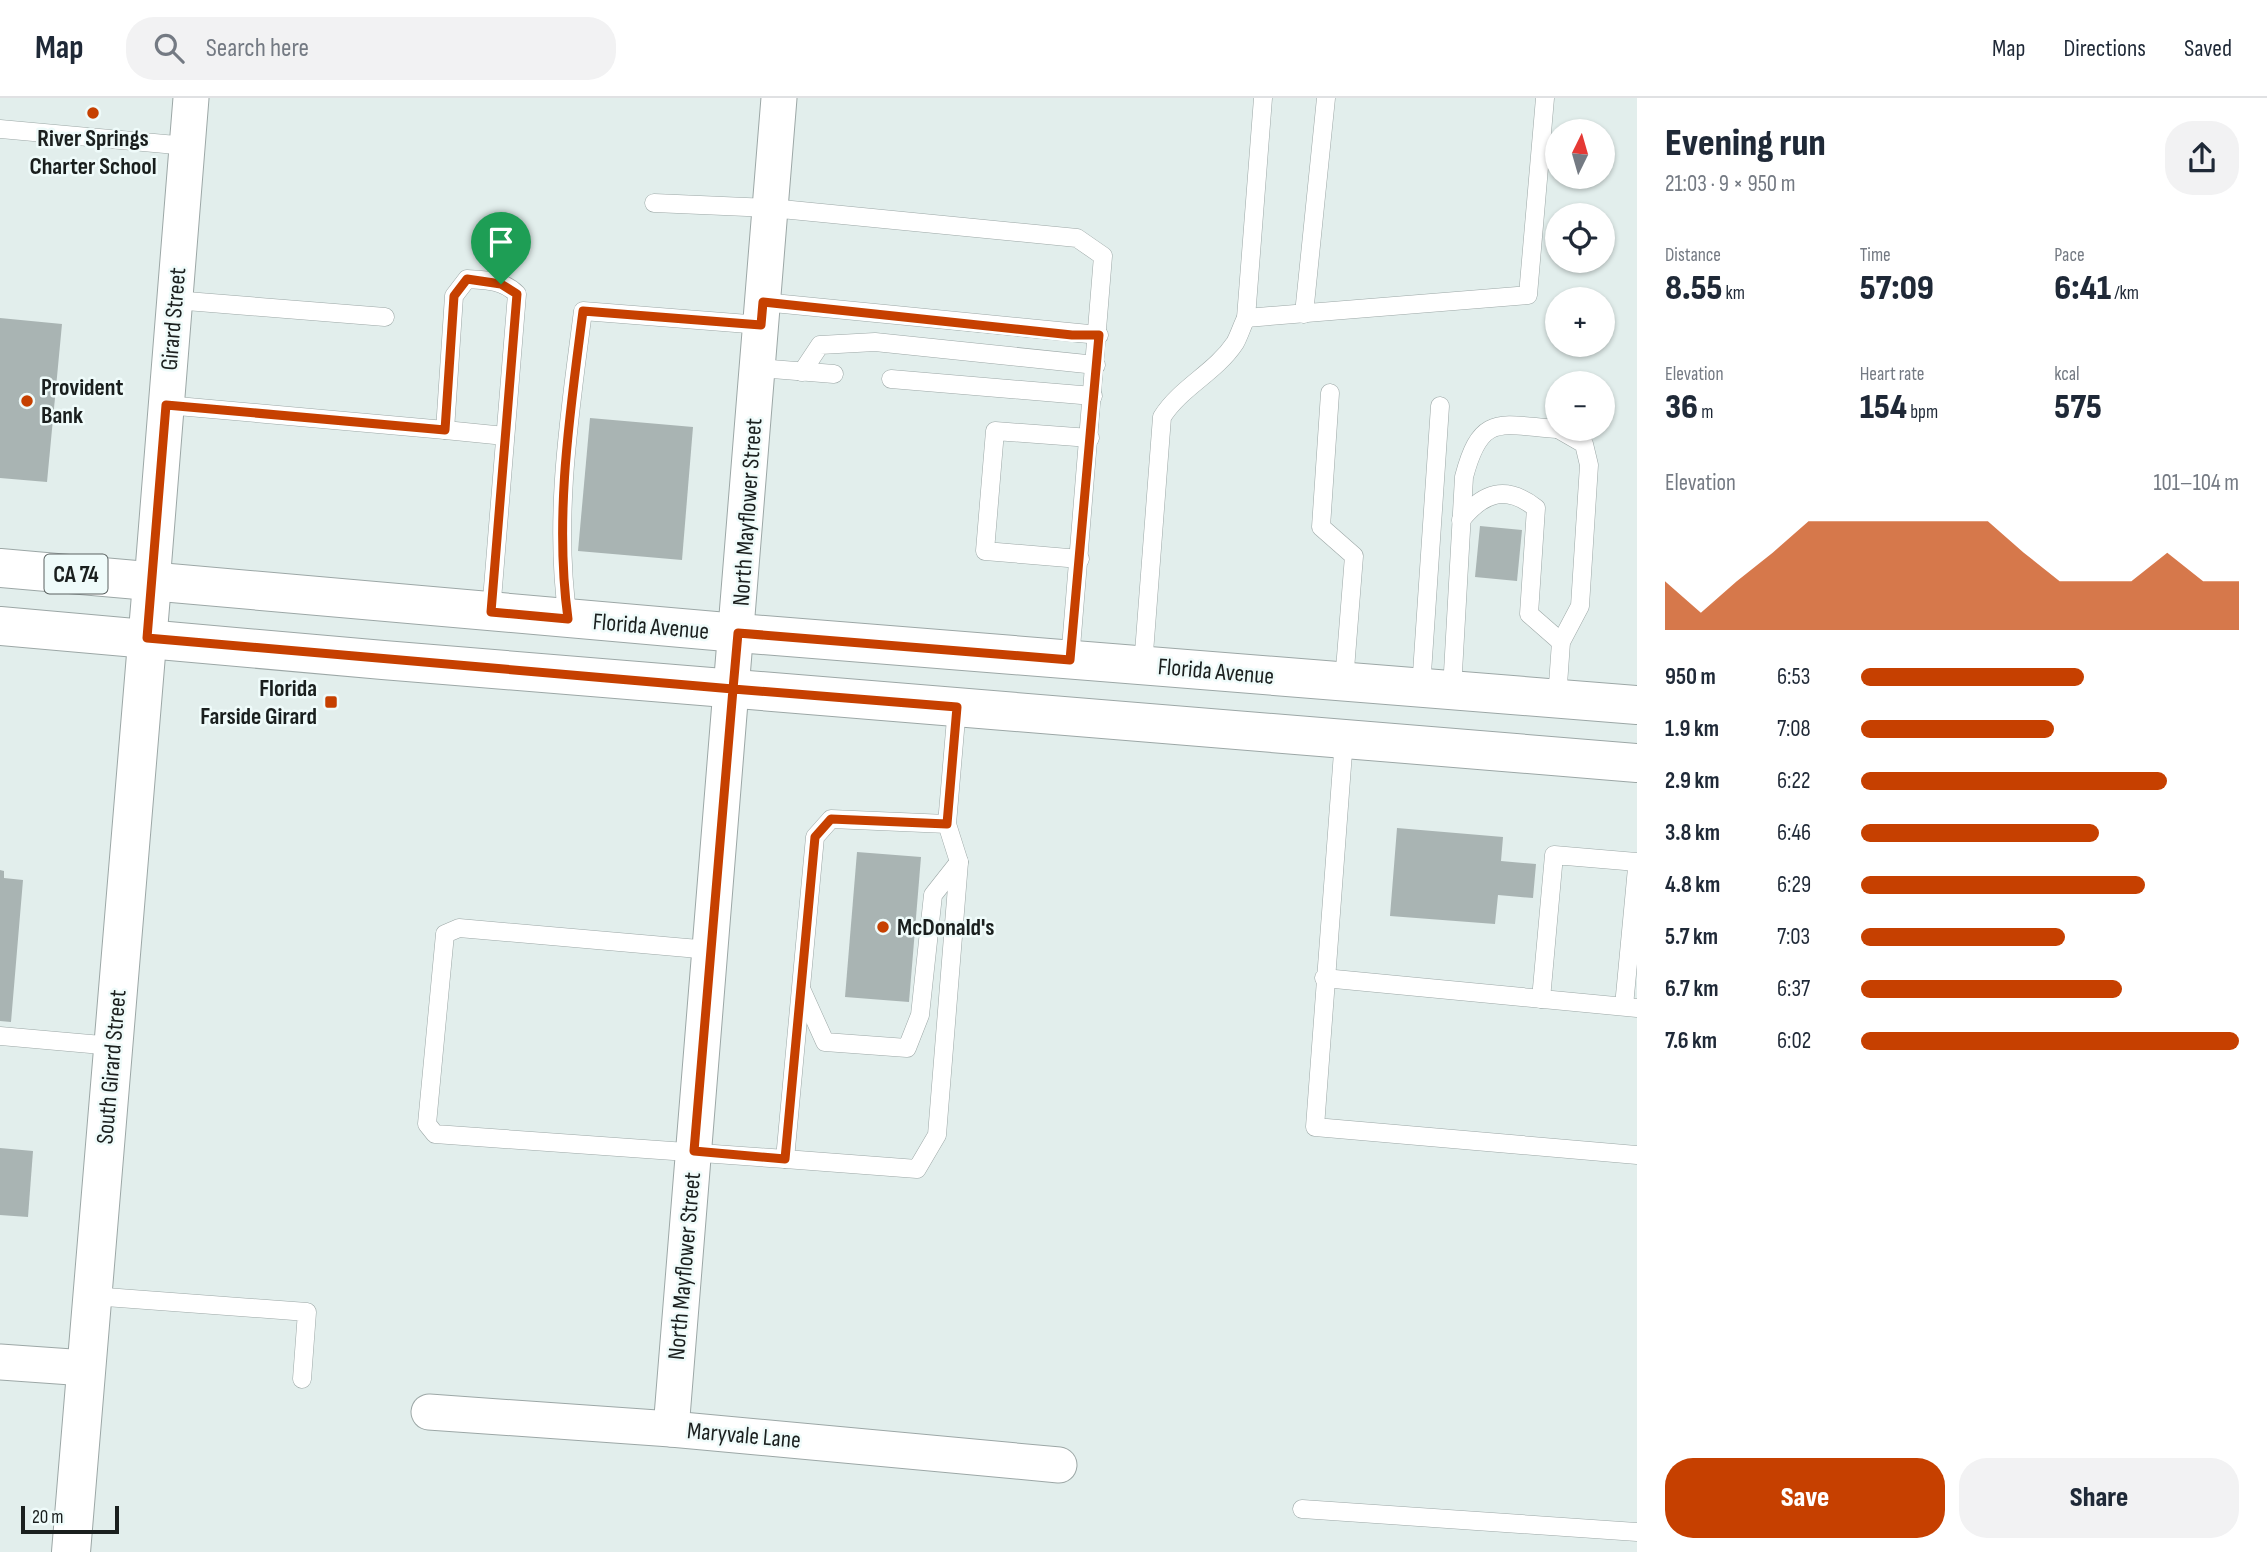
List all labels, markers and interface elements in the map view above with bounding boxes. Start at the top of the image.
search box [126,17,616,80]
text: Map [35,28,84,68]
icon: search [150,29,188,67]
text: Search here [206,33,309,64]
text: Map [1992,34,2025,63]
text: Directions [2063,34,2146,63]
text: Saved [2184,34,2232,63]
marker: River Springs Charter School [85,105,101,121]
north arrow [1545,119,1615,189]
map controls [1545,119,1615,441]
text: Evening run [1665,121,1826,166]
button: share [2165,121,2239,195]
place label: River Springs Charter School [29,124,157,181]
text: 21:03 · 9 × 950 m [1665,170,1796,198]
button: locate [1545,203,1615,273]
pin [471,212,531,284]
icon: arrive [482,223,520,261]
text: Distance [1665,244,1721,267]
text: Time [1860,244,1891,267]
text: Pace [2054,244,2085,267]
street label: Girard Street [155,266,192,372]
text: 8.55 [1665,267,1723,310]
text: 57:09 [1860,267,1934,310]
text: 6:41 [2054,267,2111,310]
text: km [1723,282,1745,305]
text: /km [2111,282,2139,305]
button: + [1545,287,1615,357]
text: Elevation [1665,363,1724,386]
text: Heart rate [1860,363,1925,386]
text: kcal [2054,363,2079,386]
button: − [1545,371,1615,441]
place label: Provident Bank [41,373,124,430]
text: 36 [1665,386,1698,429]
text: 154 [1860,386,1907,429]
text: 575 [2054,386,2102,429]
marker: Provident Bank [19,393,35,409]
text: m [1698,401,1713,424]
text: bpm [1907,401,1938,424]
street label: North Mayflower Street [726,417,769,607]
text: Elevation [1665,469,1736,497]
text: 101–104 m [2153,469,2239,497]
road number: CA 74 [44,554,108,594]
street label: Florida Avenue [592,607,710,646]
street label: Florida Avenue [1157,652,1275,691]
text: 950 m [1665,663,1716,691]
text: 6:53 [1777,663,1810,691]
place label: Florida Farside Girard [200,674,317,731]
marker: Florida Farside Girard [323,694,339,710]
text: 1.9 km [1665,715,1719,743]
text: 7:08 [1777,715,1811,743]
text: 2.9 km [1665,767,1719,795]
text: 6:22 [1777,767,1810,795]
text: 3.8 km [1665,819,1720,847]
text: 6:46 [1777,819,1811,847]
text: 4.8 km [1665,871,1720,899]
text: 6:29 [1777,871,1811,899]
place label: McDonald's [897,913,995,942]
marker: McDonald's [875,919,891,935]
text: 5.7 km [1665,923,1718,951]
text: 7:03 [1777,923,1810,951]
text: 6.7 km [1665,975,1718,1003]
text: 6:37 [1777,975,1810,1003]
street label: South Girard Street [90,989,133,1145]
text: 7.6 km [1665,1027,1717,1055]
text: 6:02 [1777,1027,1811,1055]
street label: North Mayflower Street [662,1171,707,1361]
street label: Maryvale Lane [686,1416,802,1455]
button: Save [1665,1458,1945,1538]
button: Share [1959,1458,2239,1538]
scale bar [21,1503,119,1535]
text: 20 m [32,1506,64,1529]

